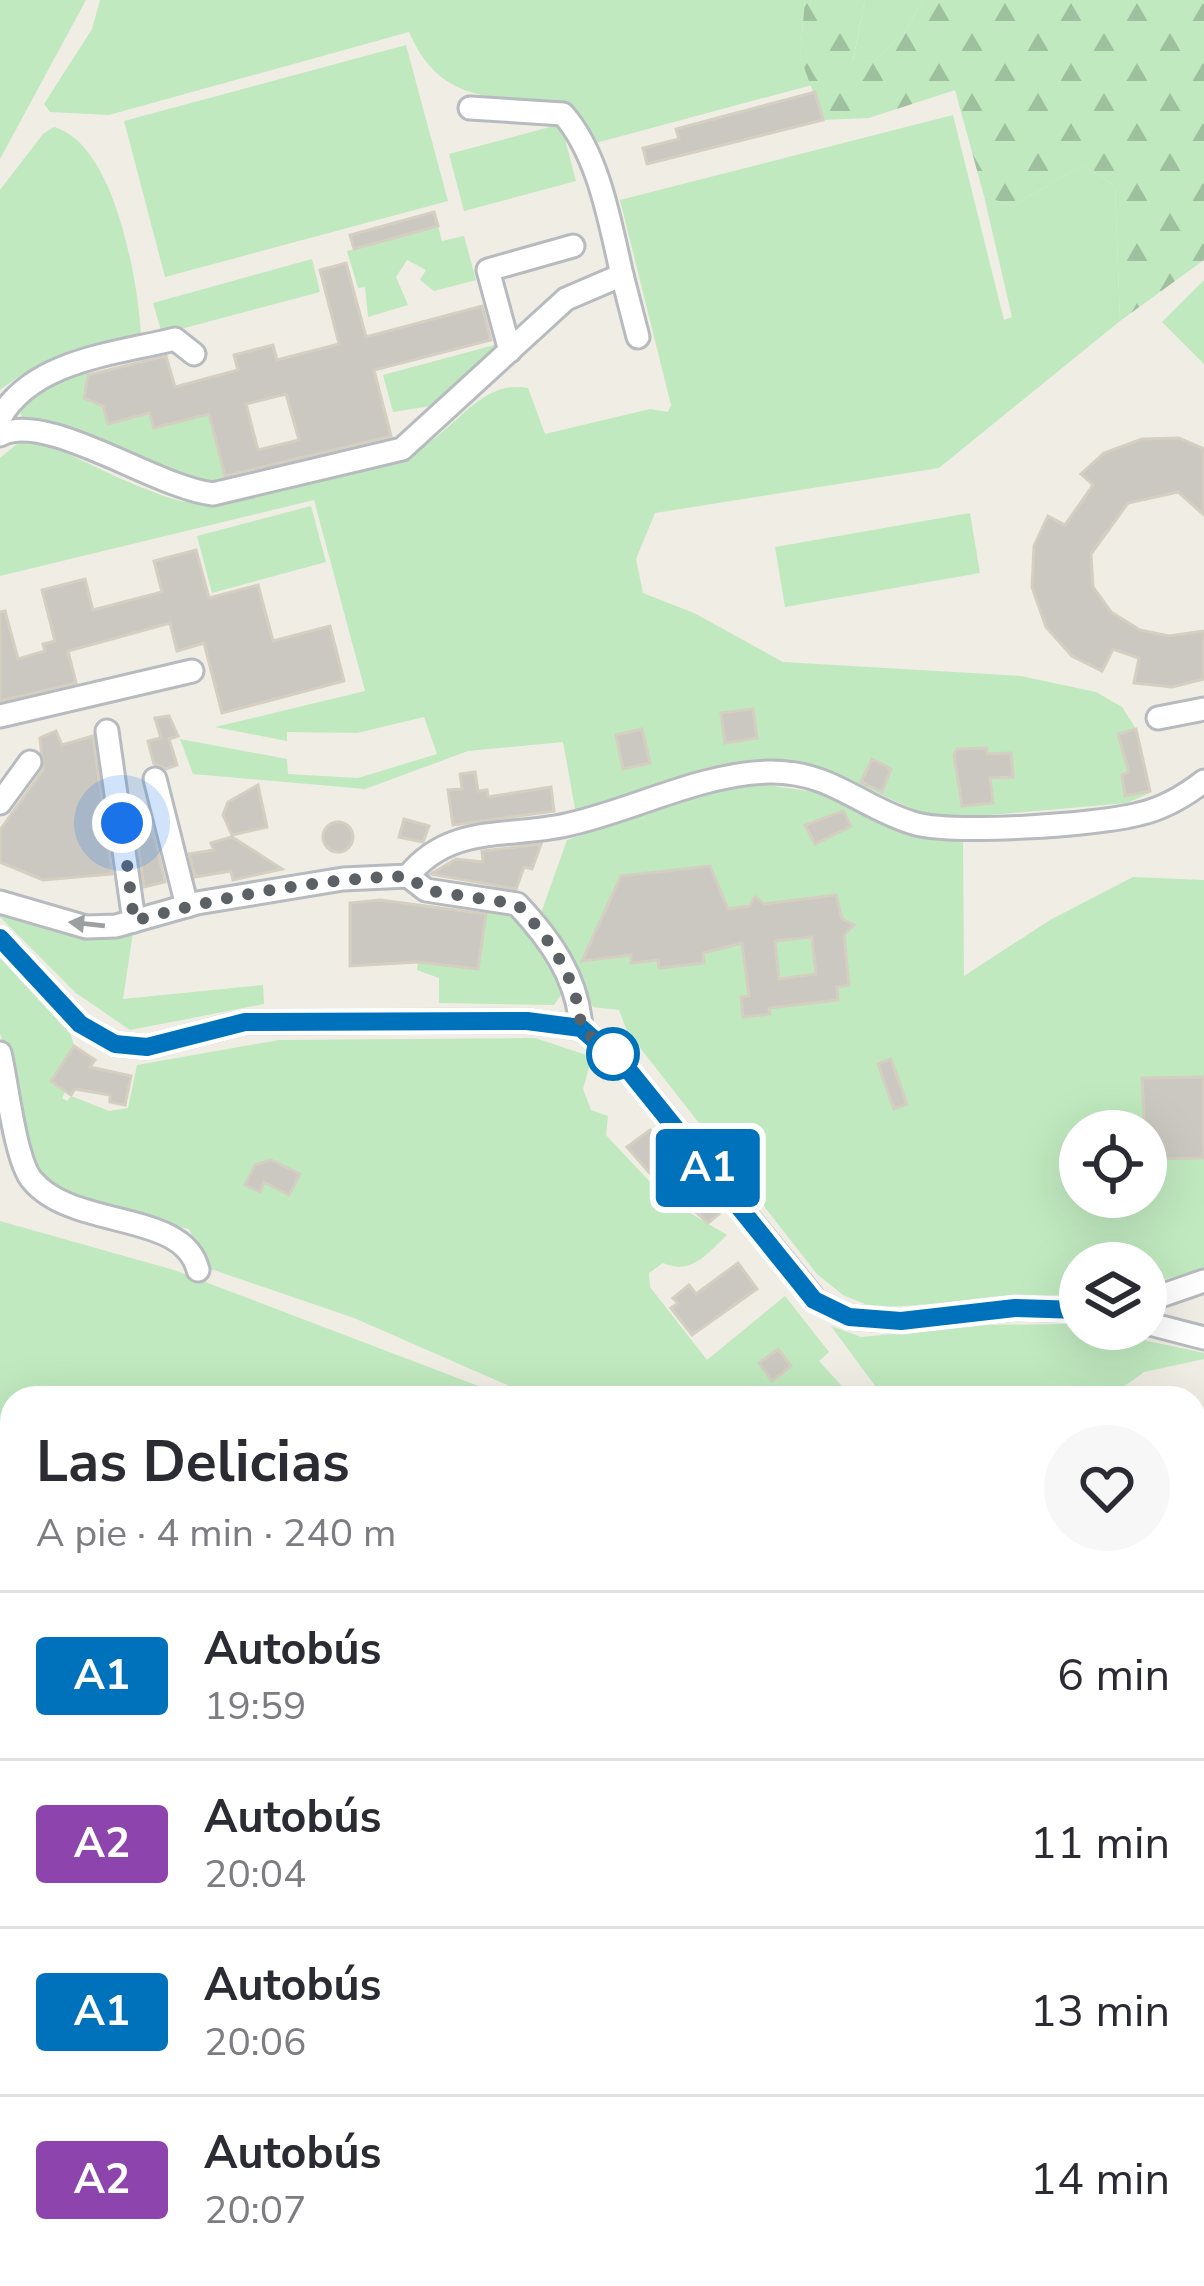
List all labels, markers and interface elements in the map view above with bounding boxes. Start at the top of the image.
your location [92,793,152,853]
one-way arrow [68,914,105,933]
unlabelled marker [588,1029,638,1079]
map controls [1059,1110,1167,1350]
button: locate [1059,1110,1167,1218]
line badge: A1 [654,1129,762,1207]
text: A1 [680,1139,736,1196]
button: layers [1059,1242,1167,1350]
text: Las Delicias [36,1423,350,1501]
button: heart [1044,1425,1170,1551]
text: A pie · 4 min · 240 m [36,1507,396,1560]
text: Autobús [204,1619,382,1680]
text: 6 min [1057,1645,1170,1706]
text: A1 [74,1647,130,1704]
text: 19:59 [204,1680,307,1733]
text: Autobús [204,1787,382,1848]
text: 11 min [1030,1813,1170,1874]
text: A2 [74,1815,130,1872]
text: 20:04 [204,1848,307,1901]
text: Autobús [204,1955,382,2016]
text: 13 min [1030,1981,1170,2042]
text: A1 [74,1983,130,2040]
text: 20:06 [204,2016,307,2069]
text: Autobús [204,2123,382,2184]
text: 14 min [1030,2149,1170,2210]
text: A2 [74,2151,130,2208]
text: 20:07 [204,2184,307,2237]

